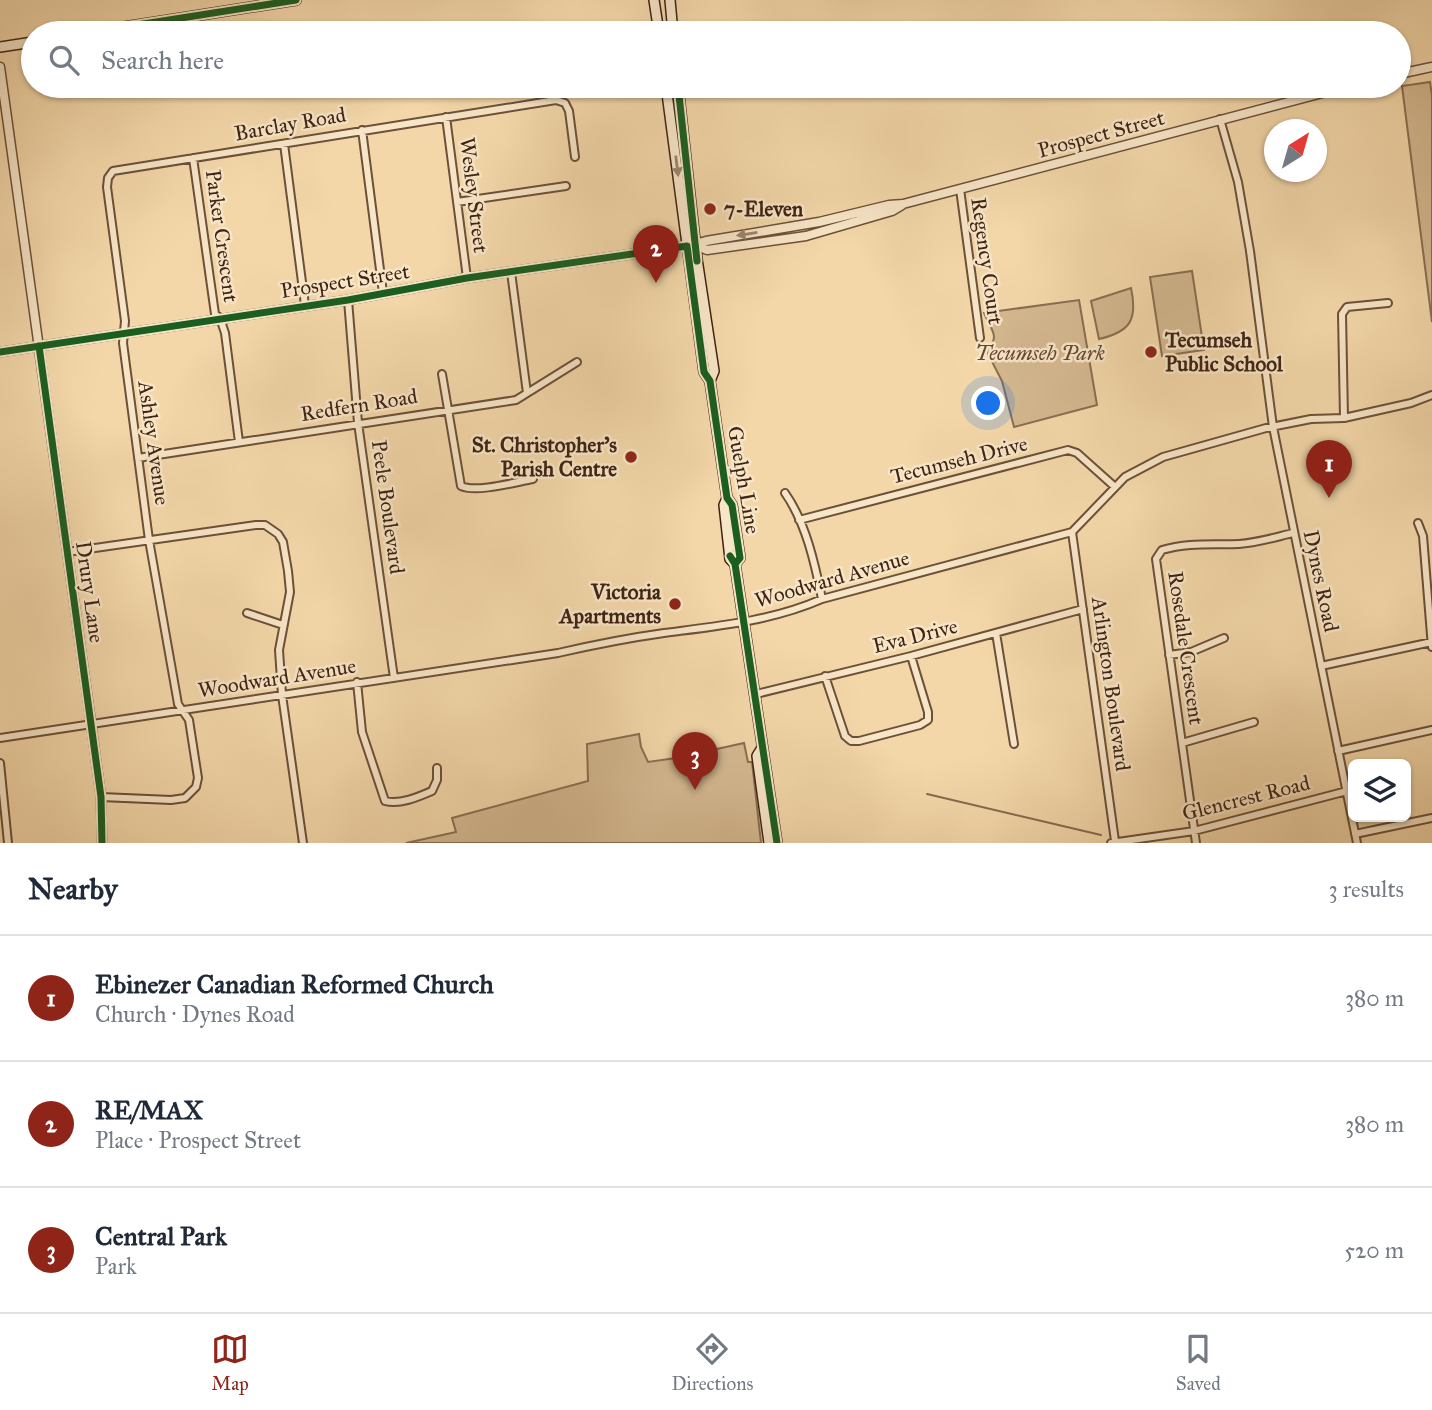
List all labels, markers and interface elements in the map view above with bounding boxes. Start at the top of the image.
search box [21,21,1411,98]
icon: search [45,41,83,79]
text: Search here [101,44,224,76]
street label: Barclay Road [232,101,348,147]
street label: Prospect Street [1035,104,1168,163]
north arrow [1264,119,1327,182]
street label: Wesley Street [454,136,494,255]
one-way arrow [672,155,683,177]
street label: Parker Crescent [200,168,244,305]
place label: 7-Eleven [724,196,804,222]
street label: Regency Court [965,196,1009,327]
marker: 7-Eleven [702,201,718,217]
pin: 2 [633,225,679,283]
one-way arrow [736,229,758,240]
street label: Prospect Street [279,258,412,304]
place label: Tecumseh Public School [1164,327,1284,377]
park label: Tecumseh Park [975,340,1106,366]
marker: Tecumseh Public School [1143,344,1159,360]
street label: Ashley Avenue [132,378,176,507]
street label: Redfern Road [299,383,420,427]
your location [971,386,1005,420]
street label: Guelph Line [722,424,766,536]
street label: Tecumseh Drive [888,430,1030,490]
place label: St. Christopher's Parish Centre [472,432,617,482]
street label: Peele Boulevard [366,438,410,576]
pin: 1 [1306,440,1352,498]
marker: St. Christopher's Parish Centre [623,449,639,465]
street label: Dynes Road [1298,528,1345,635]
street label: Drury Lane [70,539,110,645]
street label: Woodward Avenue [752,544,912,613]
street label: Rosedale Crescent [1162,570,1210,727]
place label: Victoria Apartments [557,579,662,629]
street label: Arlington Boulevard [1086,594,1136,773]
marker: Victoria Apartments [667,596,683,612]
street label: Eva Drive [870,613,960,659]
street label: Woodward Avenue [196,653,358,703]
pin: 3 [672,732,718,790]
map controls [1348,759,1411,822]
button: layers [1348,759,1411,822]
street label: Glencrest Road [1179,769,1313,826]
text: Nearby [28,871,118,907]
text: 3 results [1328,875,1404,903]
text: Ebinezer Canadian Reformed Church [95,968,494,1000]
text: 1 [46,984,56,1012]
text: 380 m [1345,984,1404,1012]
text: Church · Dynes Road [95,1000,295,1028]
text: RE/MAX [95,1094,203,1126]
text: 2 [45,1110,57,1138]
text: 380 m [1345,1110,1404,1138]
text: Place · Prospect Street [95,1126,301,1154]
text: Central Park [95,1220,227,1252]
text: 3 [46,1236,56,1264]
text: 520 m [1344,1236,1404,1264]
text: Park [95,1252,137,1280]
tab: Map [211,1330,249,1395]
tab: Directions [671,1330,753,1395]
tab: Saved [1176,1330,1221,1395]

